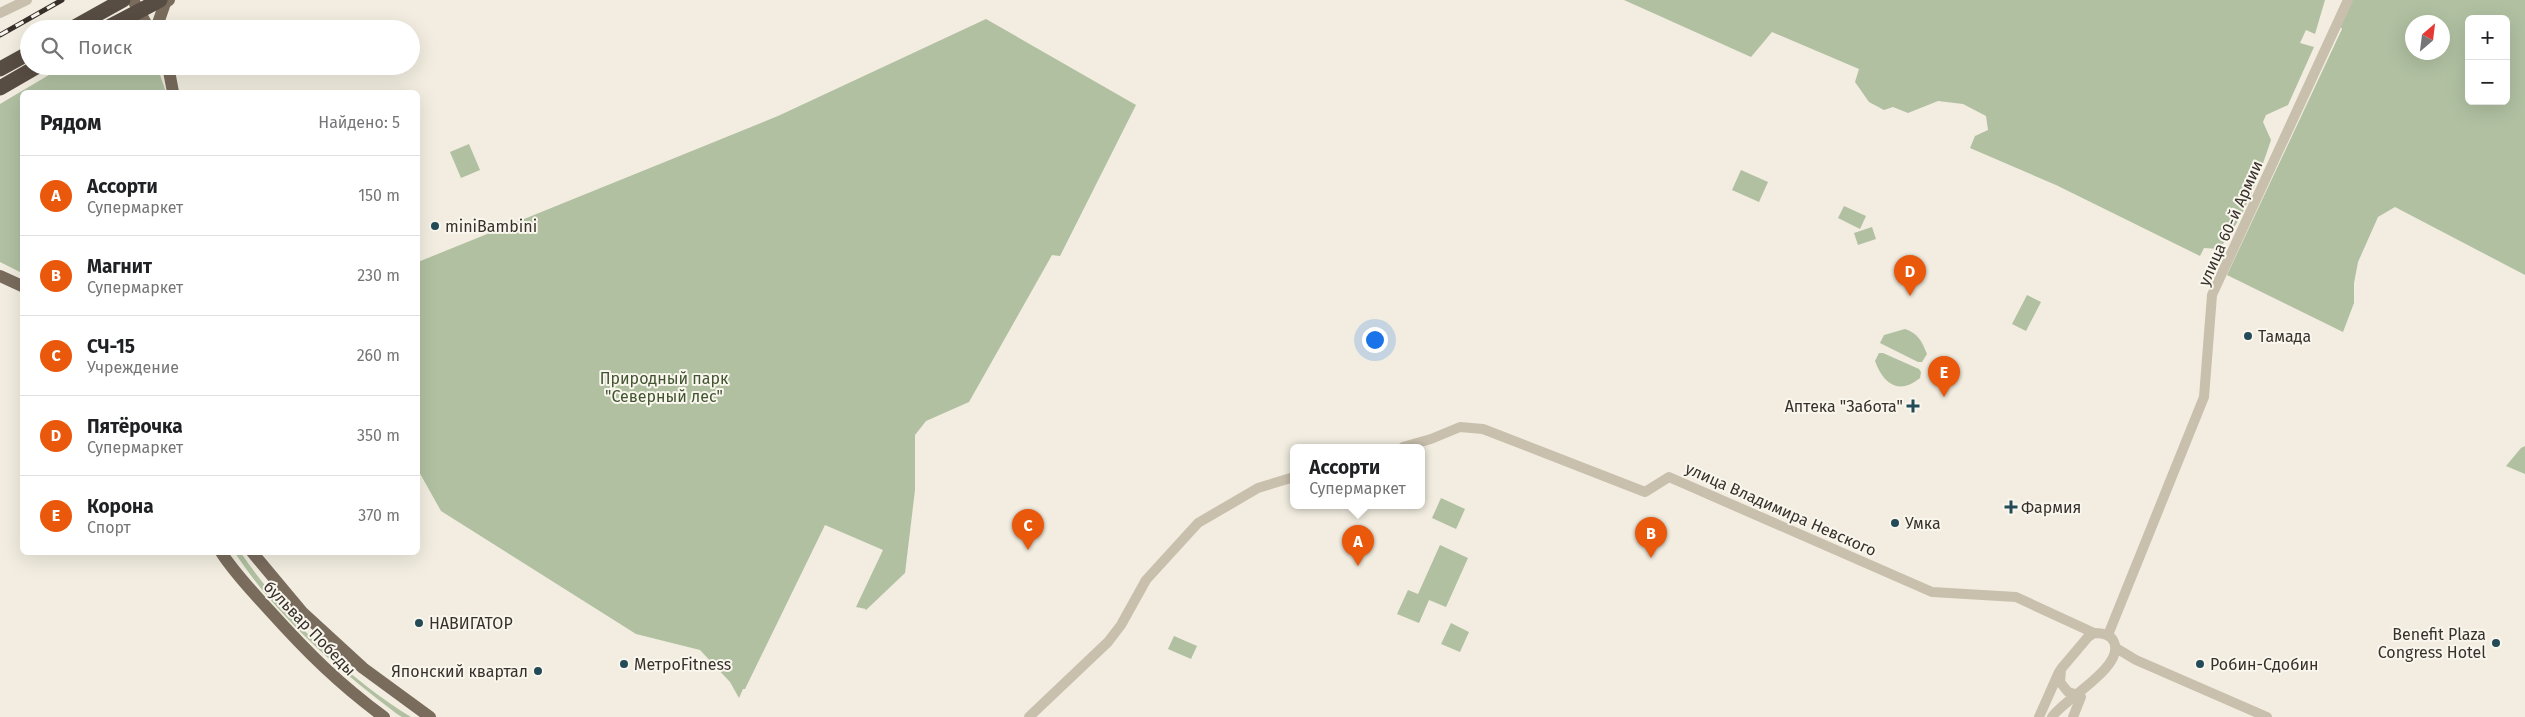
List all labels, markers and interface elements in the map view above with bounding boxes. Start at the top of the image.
north arrow [2405,15,2450,60]
map controls [2465,15,2510,105]
button: + [2465,15,2510,60]
search box [20,20,420,75]
icon: search [38,34,66,62]
text: Поиск [78,36,132,59]
button: − [2465,60,2510,105]
text: Рядом [40,110,101,136]
text: Найдено: 5 [318,113,400,132]
street label: улица 60-й Армии [2194,158,2267,289]
text: Ассорти [87,175,158,198]
text: A [51,186,61,205]
text: 150 m [358,186,400,205]
text: Супермаркет [87,198,183,217]
place label: miniBambini [445,217,537,236]
marker: miniBambini [429,220,441,232]
text: Магнит [87,255,152,278]
pin: D [1894,255,1926,296]
text: B [51,266,61,285]
text: 230 m [357,266,400,285]
text: Супермаркет [87,278,183,297]
your location [1362,327,1388,353]
place label: Тамада [2258,327,2311,346]
marker: Тамада [2242,330,2254,342]
text: СЧ-15 [87,335,135,358]
text: C [51,346,61,365]
text: 260 m [357,346,400,365]
pin: E [1928,356,1960,397]
text: Учреждение [87,358,179,377]
park label: Природный парк "Северный лес" [600,369,729,406]
place label: Аптека "Забота" [1785,397,1903,416]
marker: Аптека "Забота" [1907,400,1919,412]
text: Пятёрочка [87,415,183,438]
text: D [51,426,61,445]
text: 350 m [357,426,400,445]
text: Супермаркет [87,438,183,457]
popup [1290,444,1425,509]
text: Ассорти [1309,456,1380,479]
street label: улица Владимира Невского [1682,459,1879,560]
text: Супермаркет [1309,479,1406,498]
text: Корона [87,495,154,518]
place label: Фармия [2021,498,2081,517]
marker: Фармия [2005,501,2017,513]
text: E [52,506,60,525]
text: 370 m [358,506,400,525]
pin: C [1012,509,1044,550]
place label: Умка [1905,514,1941,533]
pin: B [1635,517,1667,558]
marker: Умка [1889,517,1901,529]
text: Спорт [87,518,131,537]
pin: A [1342,525,1374,566]
street label: бульвар Победы [260,577,360,680]
place label: НАВИГАТОР [429,614,513,633]
marker: НАВИГАТОР [413,617,425,629]
place label: Benefit Plaza Congress Hotel [2378,625,2486,662]
marker: Benefit Plaza Congress Hotel [2490,637,2502,649]
place label: МетроFitness [634,655,731,674]
place label: Робин-Сдобин [2210,655,2319,674]
marker: МетроFitness [618,658,630,670]
marker: Робин-Сдобин [2194,658,2206,670]
place label: Японский квартал [391,662,528,681]
marker: Японский квартал [532,665,544,677]

